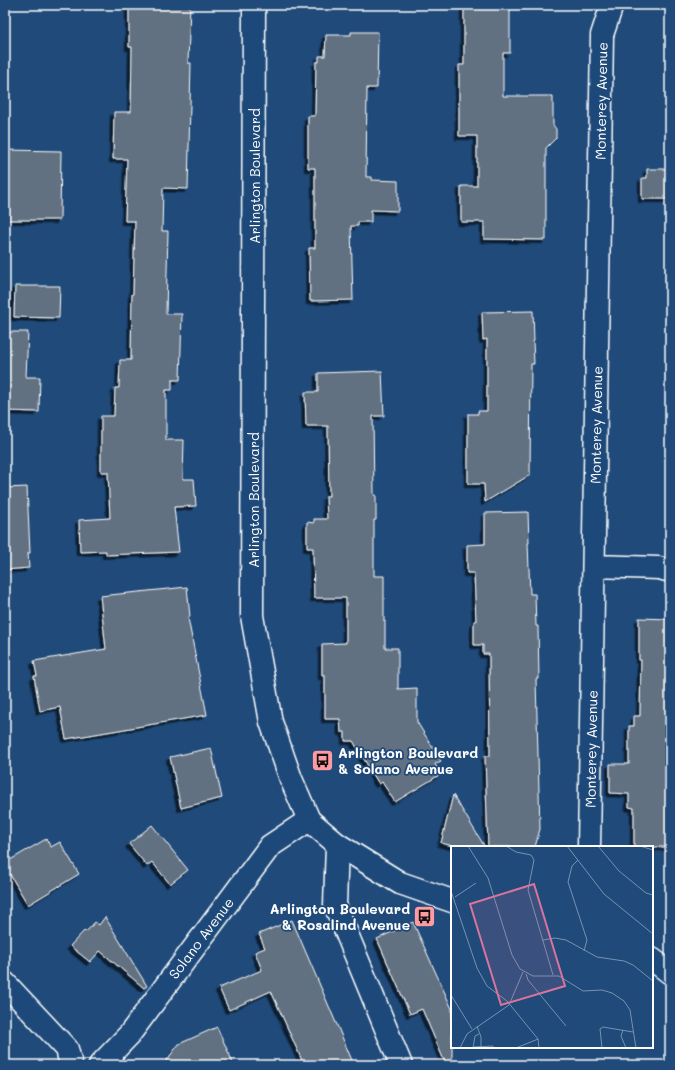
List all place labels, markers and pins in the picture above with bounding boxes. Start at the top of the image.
place label: Arlington Boulevard & Solano Avenue [338,743,478,778]
bus stop icon: Arlington Boulevard & Solano Avenue [310,747,336,773]
place label: Arlington Boulevard & Rosalind Avenue [270,899,410,934]
bus stop icon: Arlington Boulevard & Rosalind Avenue [412,903,438,929]

